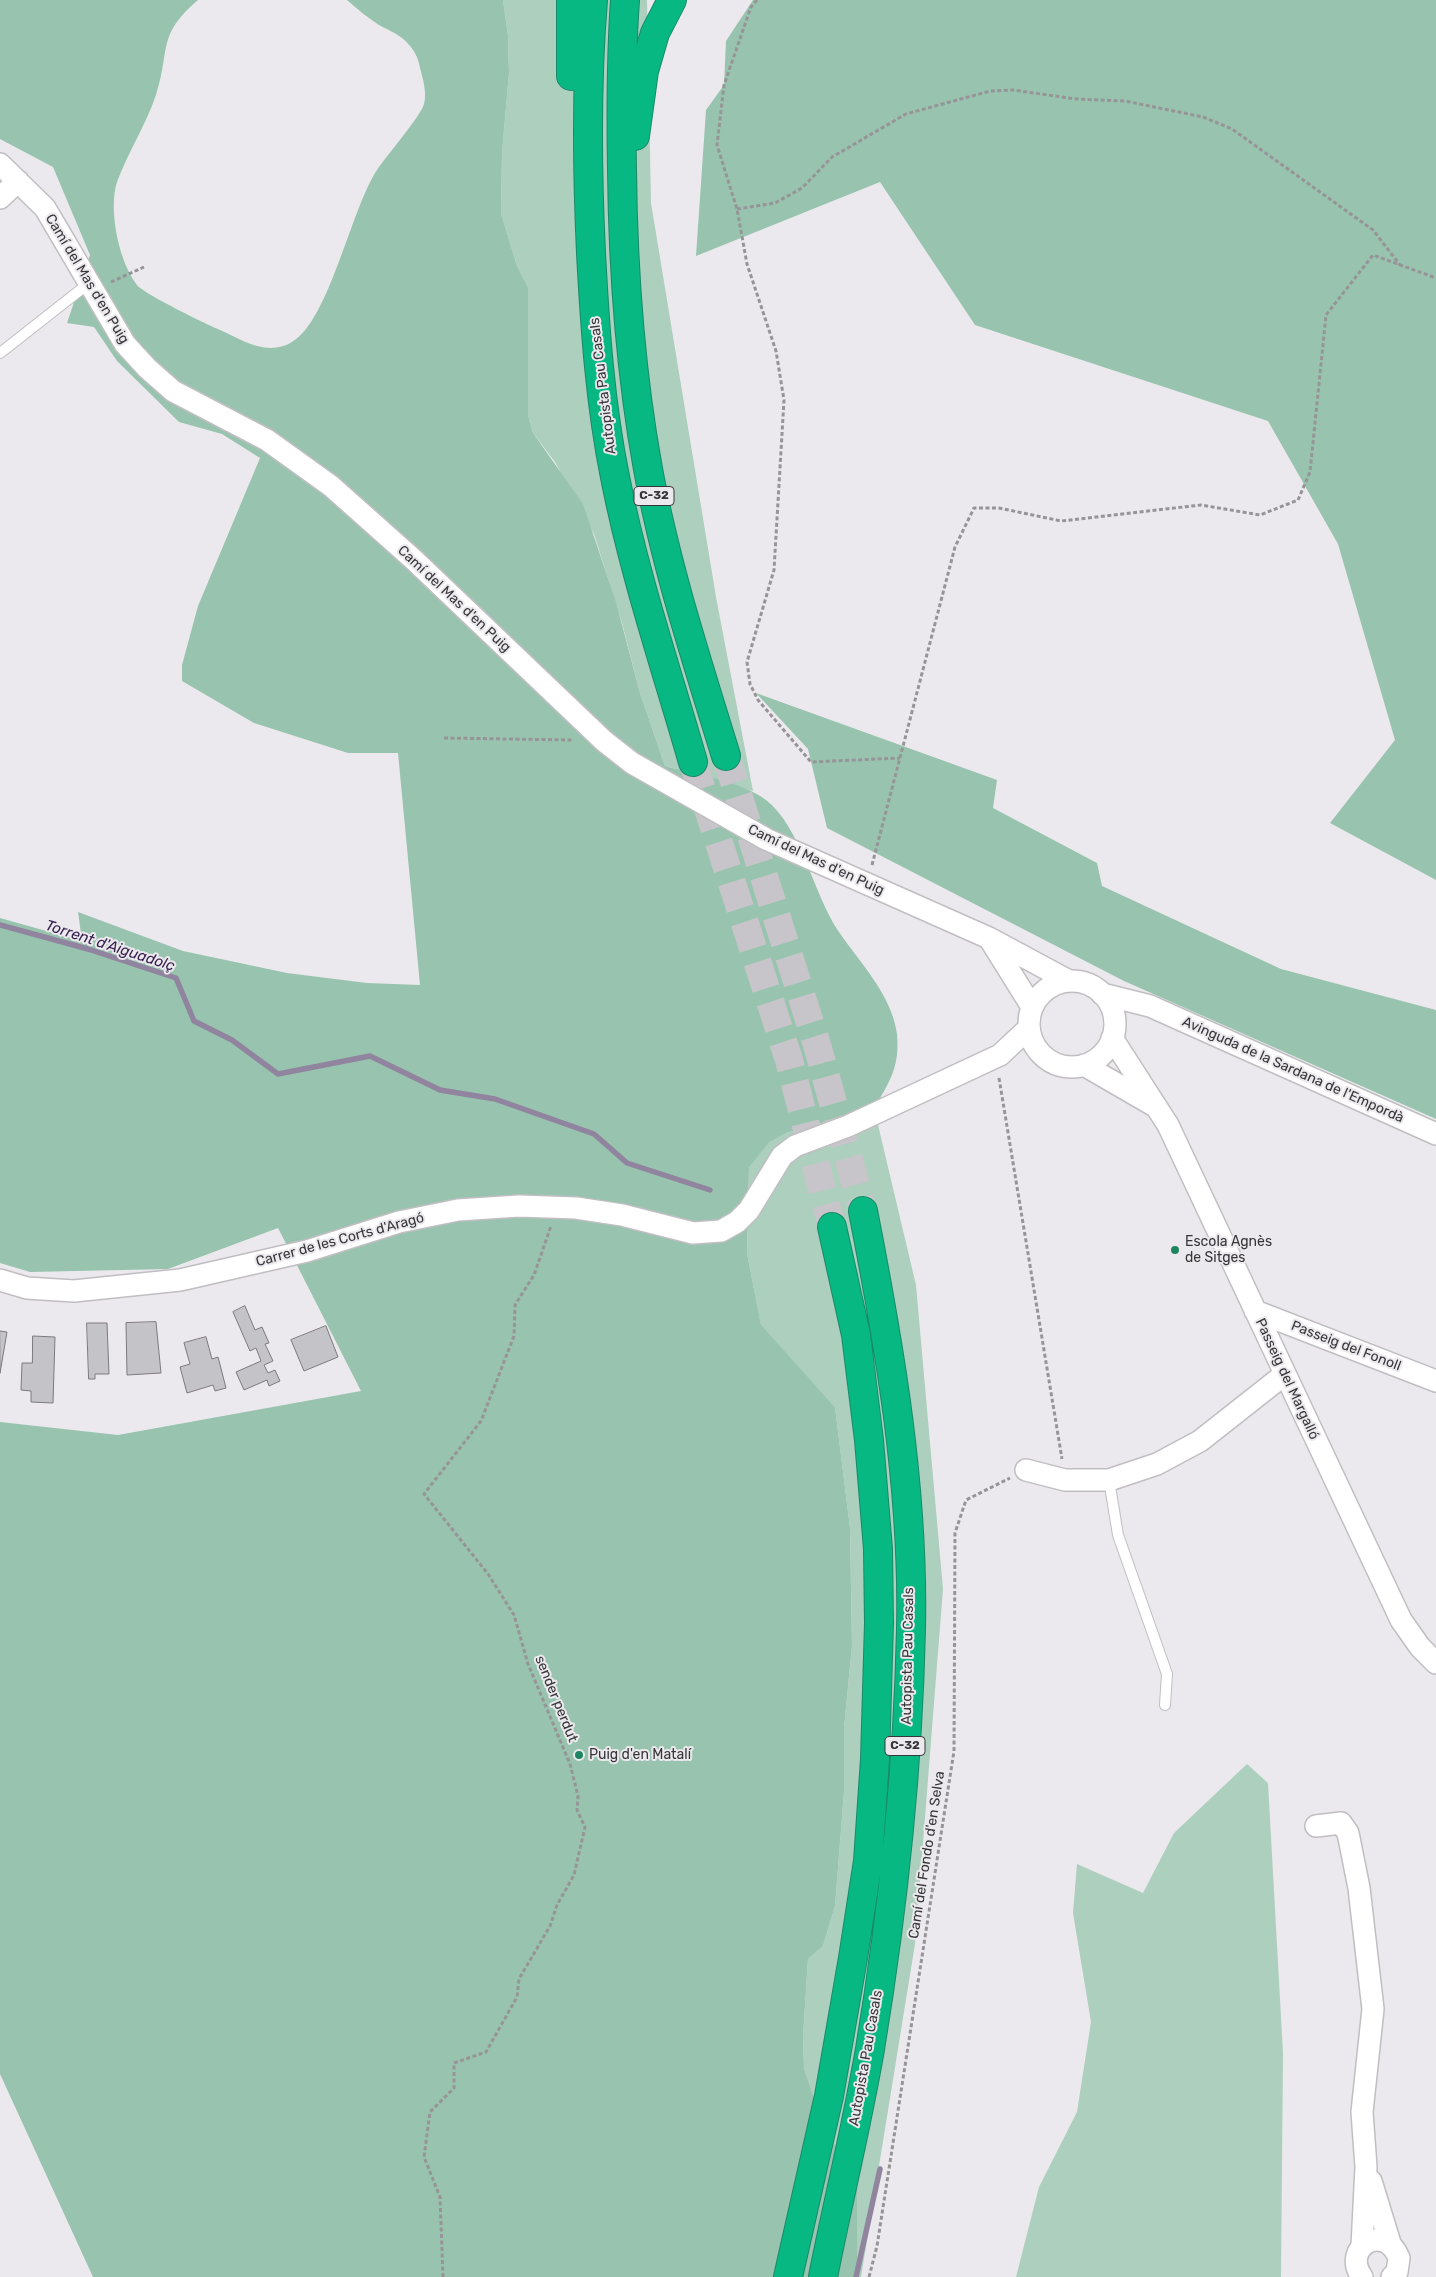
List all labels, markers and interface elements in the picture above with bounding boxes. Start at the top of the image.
street label: Camí del Mas d'en Puig [42,211,132,347]
street label: Autopista Pau Casals [586,317,620,455]
road number: C-32 [634,486,674,506]
street label: Camí del Mas d'en Puig [394,542,514,656]
street label: Camí del Mas d'en Puig [745,821,887,899]
water label: Torrent d'Aiguadolç [43,917,177,975]
street label: Avinguda de la Sardana de l'Empordà [1180,1013,1406,1127]
street label: Carrer de les Corts d'Aragó [254,1209,426,1271]
place label: Escola Agnès de Sitges [1185,1234,1272,1266]
marker: Escola Agnès de Sitges [1169,1244,1181,1256]
street label: Passeig del Margalló [1252,1316,1322,1442]
street label: Passeig del Fonoll [1289,1317,1403,1375]
street label: Autopista Pau Casals [898,1587,918,1725]
street label: sender perdut [531,1653,581,1745]
road number: C-32 [885,1736,925,1755]
place label: Puig d'en Matalí [589,1747,691,1763]
marker: Puig d'en Matalí [573,1749,585,1761]
street label: Camí del Fondo d'en Selva [905,1770,949,1940]
street label: Autopista Pau Casals [846,1989,886,2127]

